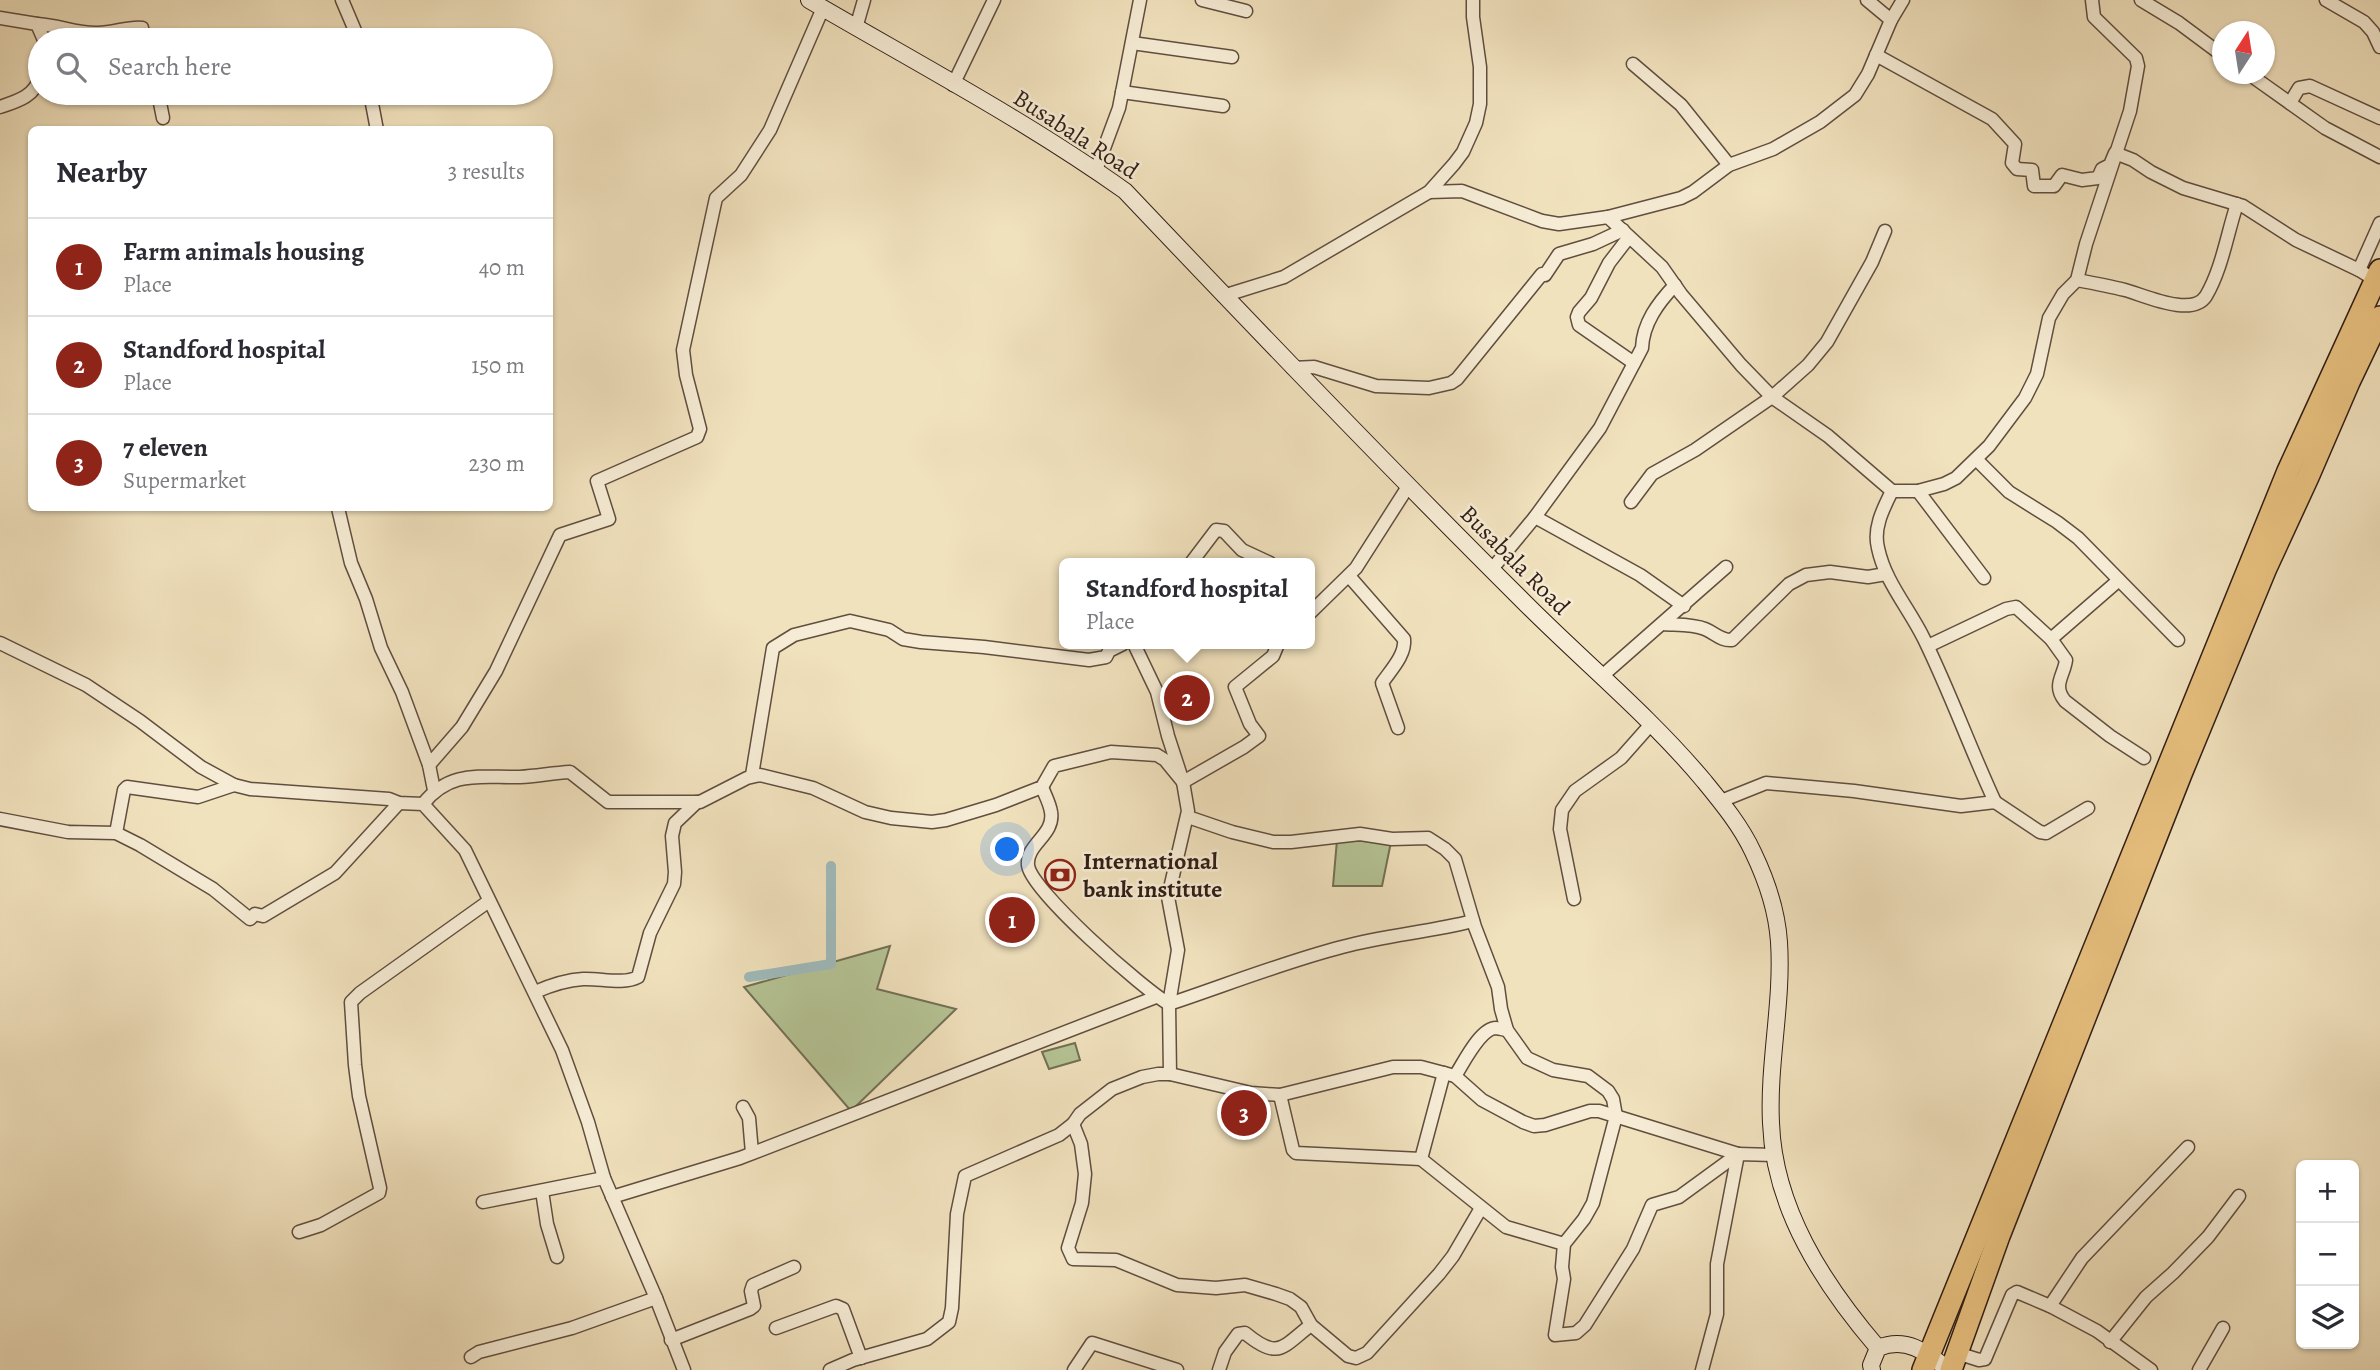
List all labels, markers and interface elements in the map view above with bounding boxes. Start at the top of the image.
north arrow [2212,21,2275,84]
search box [28,28,553,105]
icon: search [52,48,90,86]
text: Search here [108,49,232,84]
street label: Busabala Road [1007,82,1145,186]
text: Nearby [56,152,147,192]
text: 3 results [448,156,525,187]
text: Farm animals housing [123,234,364,269]
text: 1 [75,252,83,283]
text: 40 m [479,252,525,283]
text: Place [123,269,172,300]
text: Standford hospital [123,332,325,367]
text: 2 [73,350,85,381]
text: 150 m [471,350,525,381]
text: Place [123,367,172,398]
text: 7 eleven [123,430,208,465]
text: 3 [74,448,84,479]
text: 230 m [469,448,525,479]
text: Supermarket [123,465,246,496]
street label: Busabala Road [1453,498,1577,622]
popup [1059,558,1315,649]
text: Standford hospital [1086,571,1288,606]
text: Place [1086,606,1134,637]
pin: 2 [1164,672,1210,724]
your location [990,832,1024,866]
place label: International bank institute [1082,845,1222,905]
bank icon: International bank institute [1043,858,1077,892]
pin: 1 [989,894,1035,946]
pin: 3 [1221,1087,1267,1139]
map controls [2296,1160,2359,1349]
button: + [2296,1160,2359,1223]
button: − [2296,1223,2359,1286]
button: layers [2296,1286,2359,1349]

